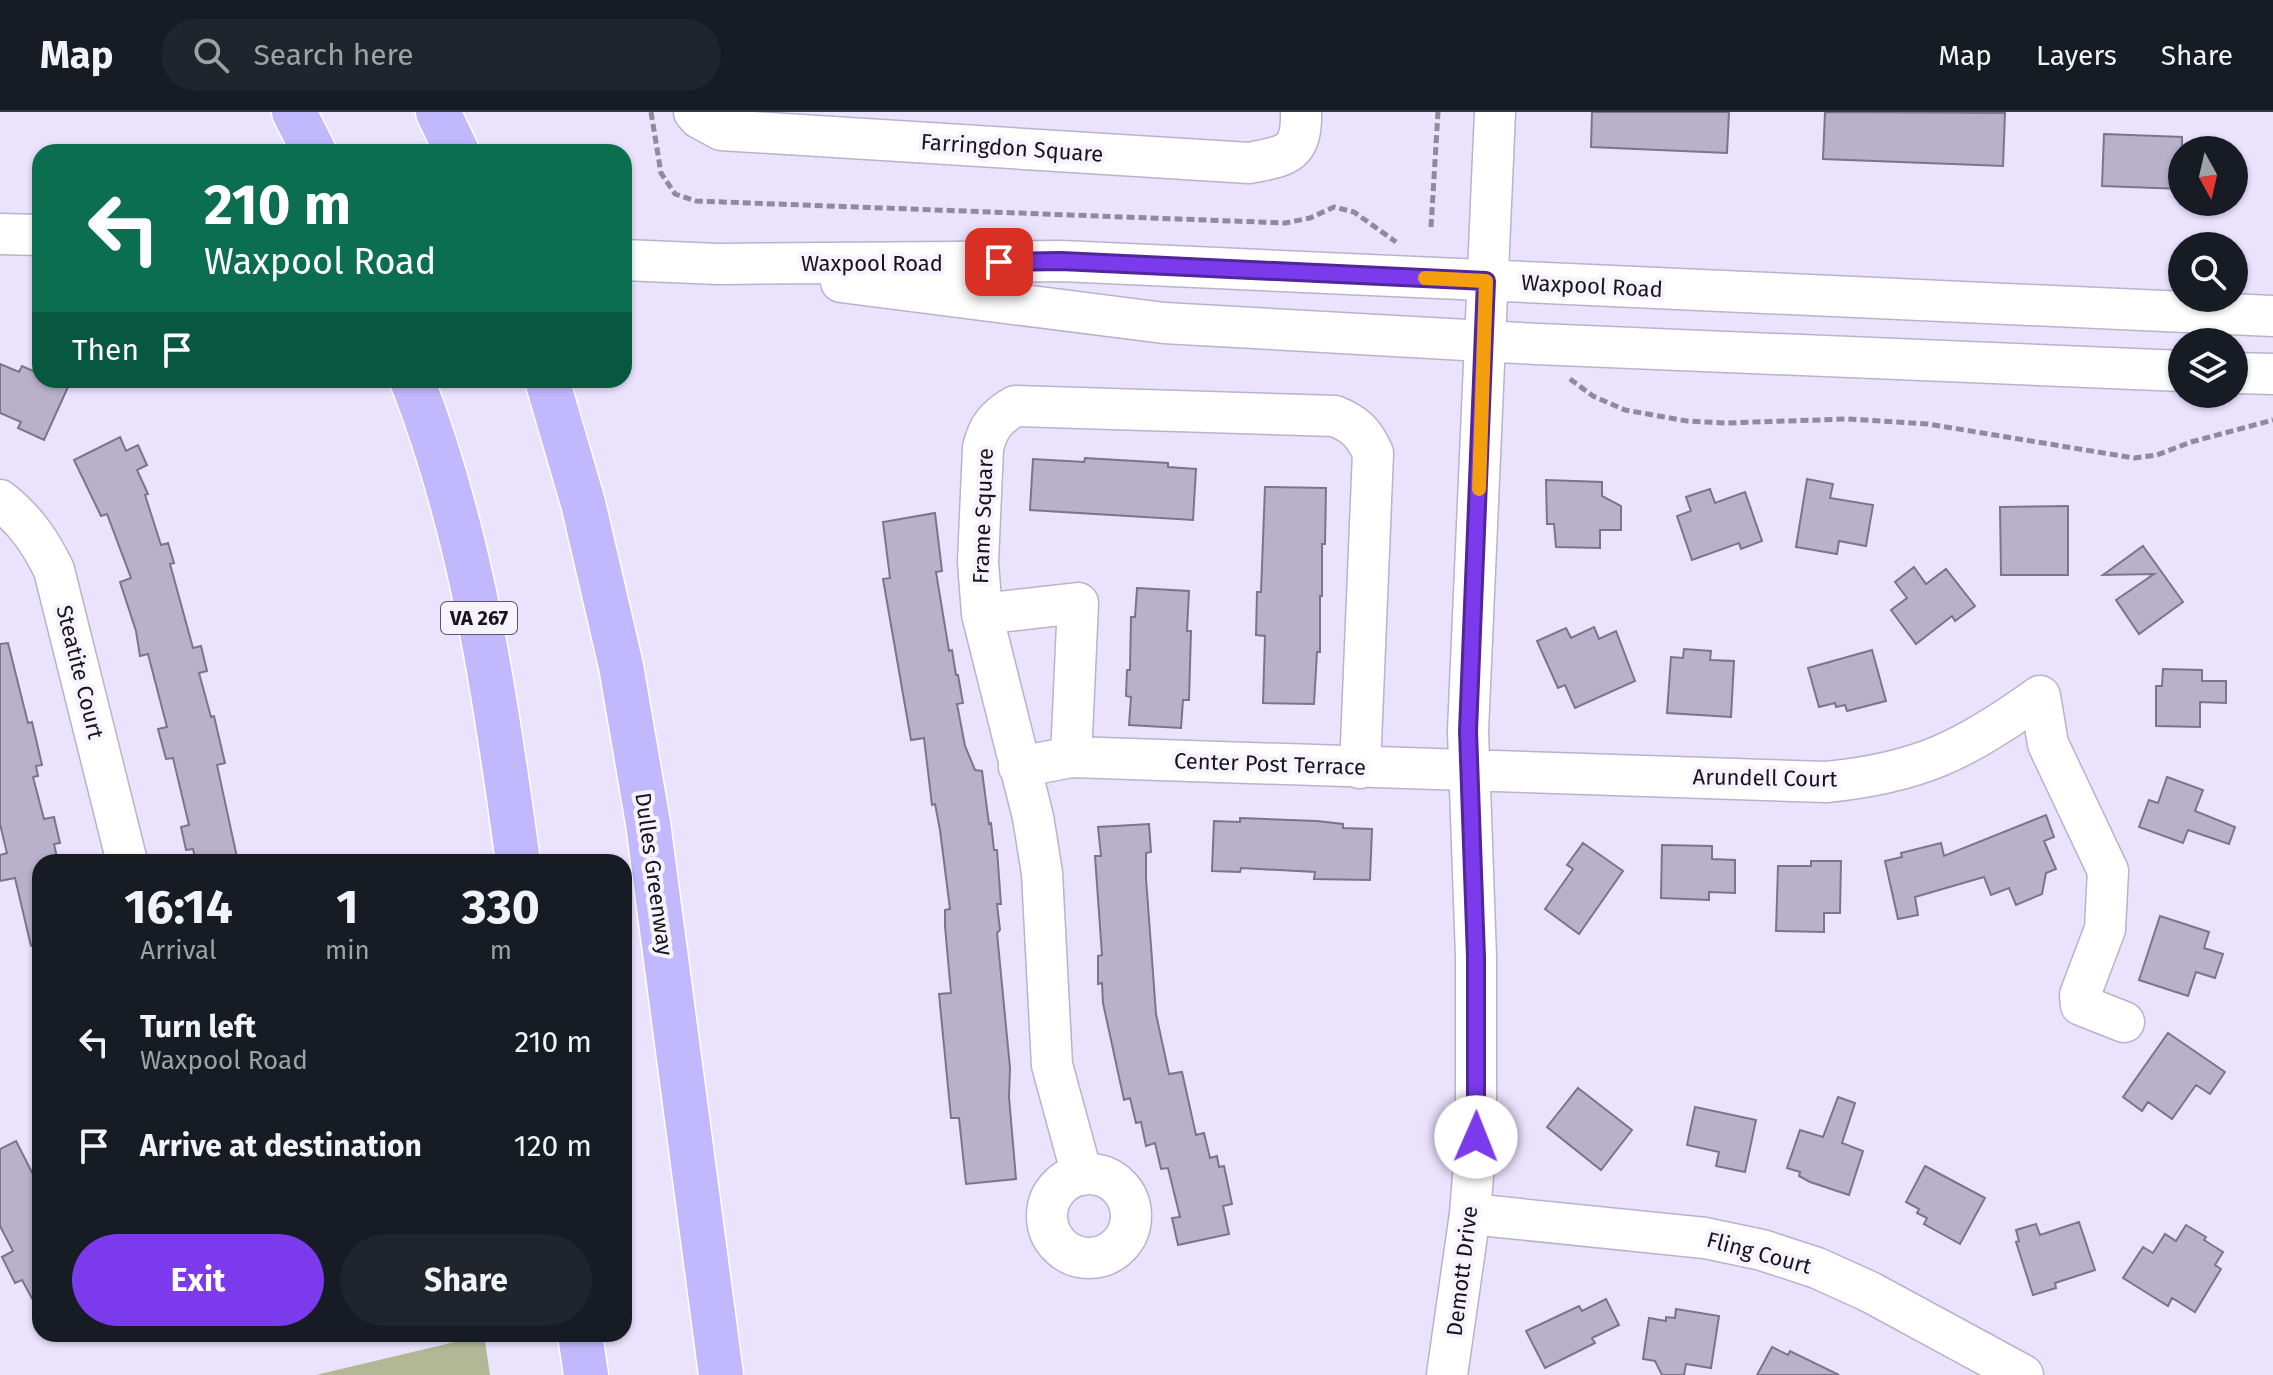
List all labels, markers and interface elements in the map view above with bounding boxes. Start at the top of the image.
search box [161,19,721,91]
text: Map [40,32,113,78]
icon: search [189,33,233,77]
text: Search here [253,37,414,73]
text: Map [1938,39,1992,72]
text: Layers [2036,39,2117,72]
text: Share [2161,39,2233,72]
street label: Farringdon Square [920,128,1104,168]
north arrow [2168,136,2248,216]
map controls [2168,136,2248,408]
text: 210 m [204,172,351,239]
icon: left [72,176,176,280]
pin [965,228,1033,296]
button: search [2168,232,2248,312]
text: Waxpool Road [204,240,436,284]
icon: arrive [977,240,1021,284]
street label: Waxpool Road [801,250,943,277]
street label: Waxpool Road [1520,269,1664,303]
icon: arrive [155,328,199,372]
button: layers [2168,328,2248,408]
text: Then [72,332,139,368]
street label: Frame Square [967,448,999,584]
street label: Steatite Court [50,602,110,742]
road number: VA 267 [441,602,517,634]
street label: Center Post Terrace [1174,747,1366,781]
street label: Arundell Court [1692,763,1838,793]
street label: Dulles Greenway [629,791,679,957]
text: 16:14 [124,878,233,936]
text: 1 [336,878,358,936]
text: 330 [462,878,540,936]
text: Arrival [140,935,217,966]
text: min [325,935,370,966]
text: m [490,935,512,966]
text: Turn left [140,1009,256,1045]
icon: left [72,1020,116,1064]
text: 210 m [515,1024,592,1060]
text: Waxpool Road [140,1045,308,1076]
position arrow [1434,1095,1518,1179]
icon: arrive [72,1124,116,1168]
text: Arrive at destination [140,1128,422,1164]
text: 120 m [514,1128,592,1164]
street label: Demott Drive [1441,1204,1483,1338]
street label: Fling Court [1704,1226,1814,1280]
button: Exit [72,1234,324,1326]
button: Share [340,1234,592,1326]

